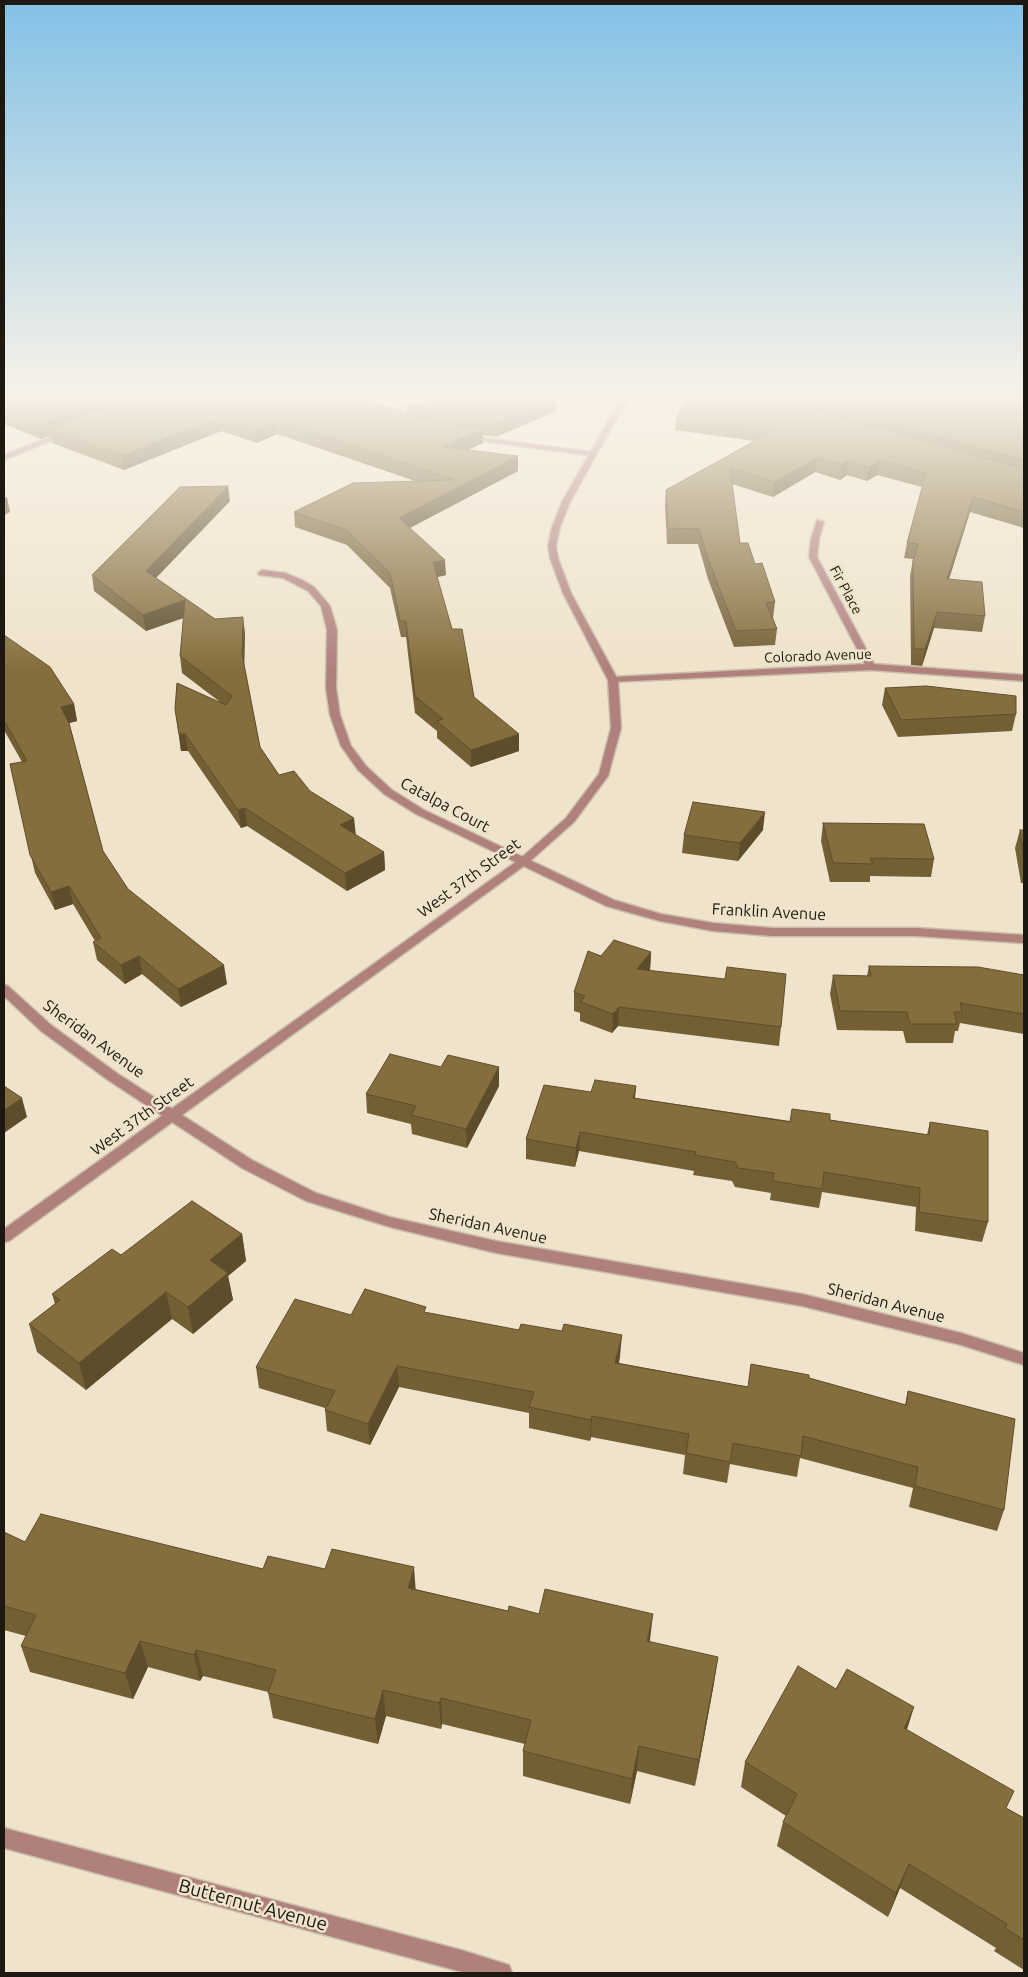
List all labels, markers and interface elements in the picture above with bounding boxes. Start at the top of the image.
street label: Fir Place [826,563,866,617]
street label: Colorado Avenue [764,646,872,666]
street label: Catalpa Court [397,773,493,837]
street label: West 37th Street [414,834,524,922]
street label: Franklin Avenue [711,899,827,925]
street label: Sheridan Avenue [40,996,148,1082]
street label: West 37th Street [87,1072,197,1160]
street label: Sheridan Avenue [427,1204,549,1248]
street label: Sheridan Avenue [825,1279,947,1327]
street label: Butternut Avenue [176,1874,330,1936]

